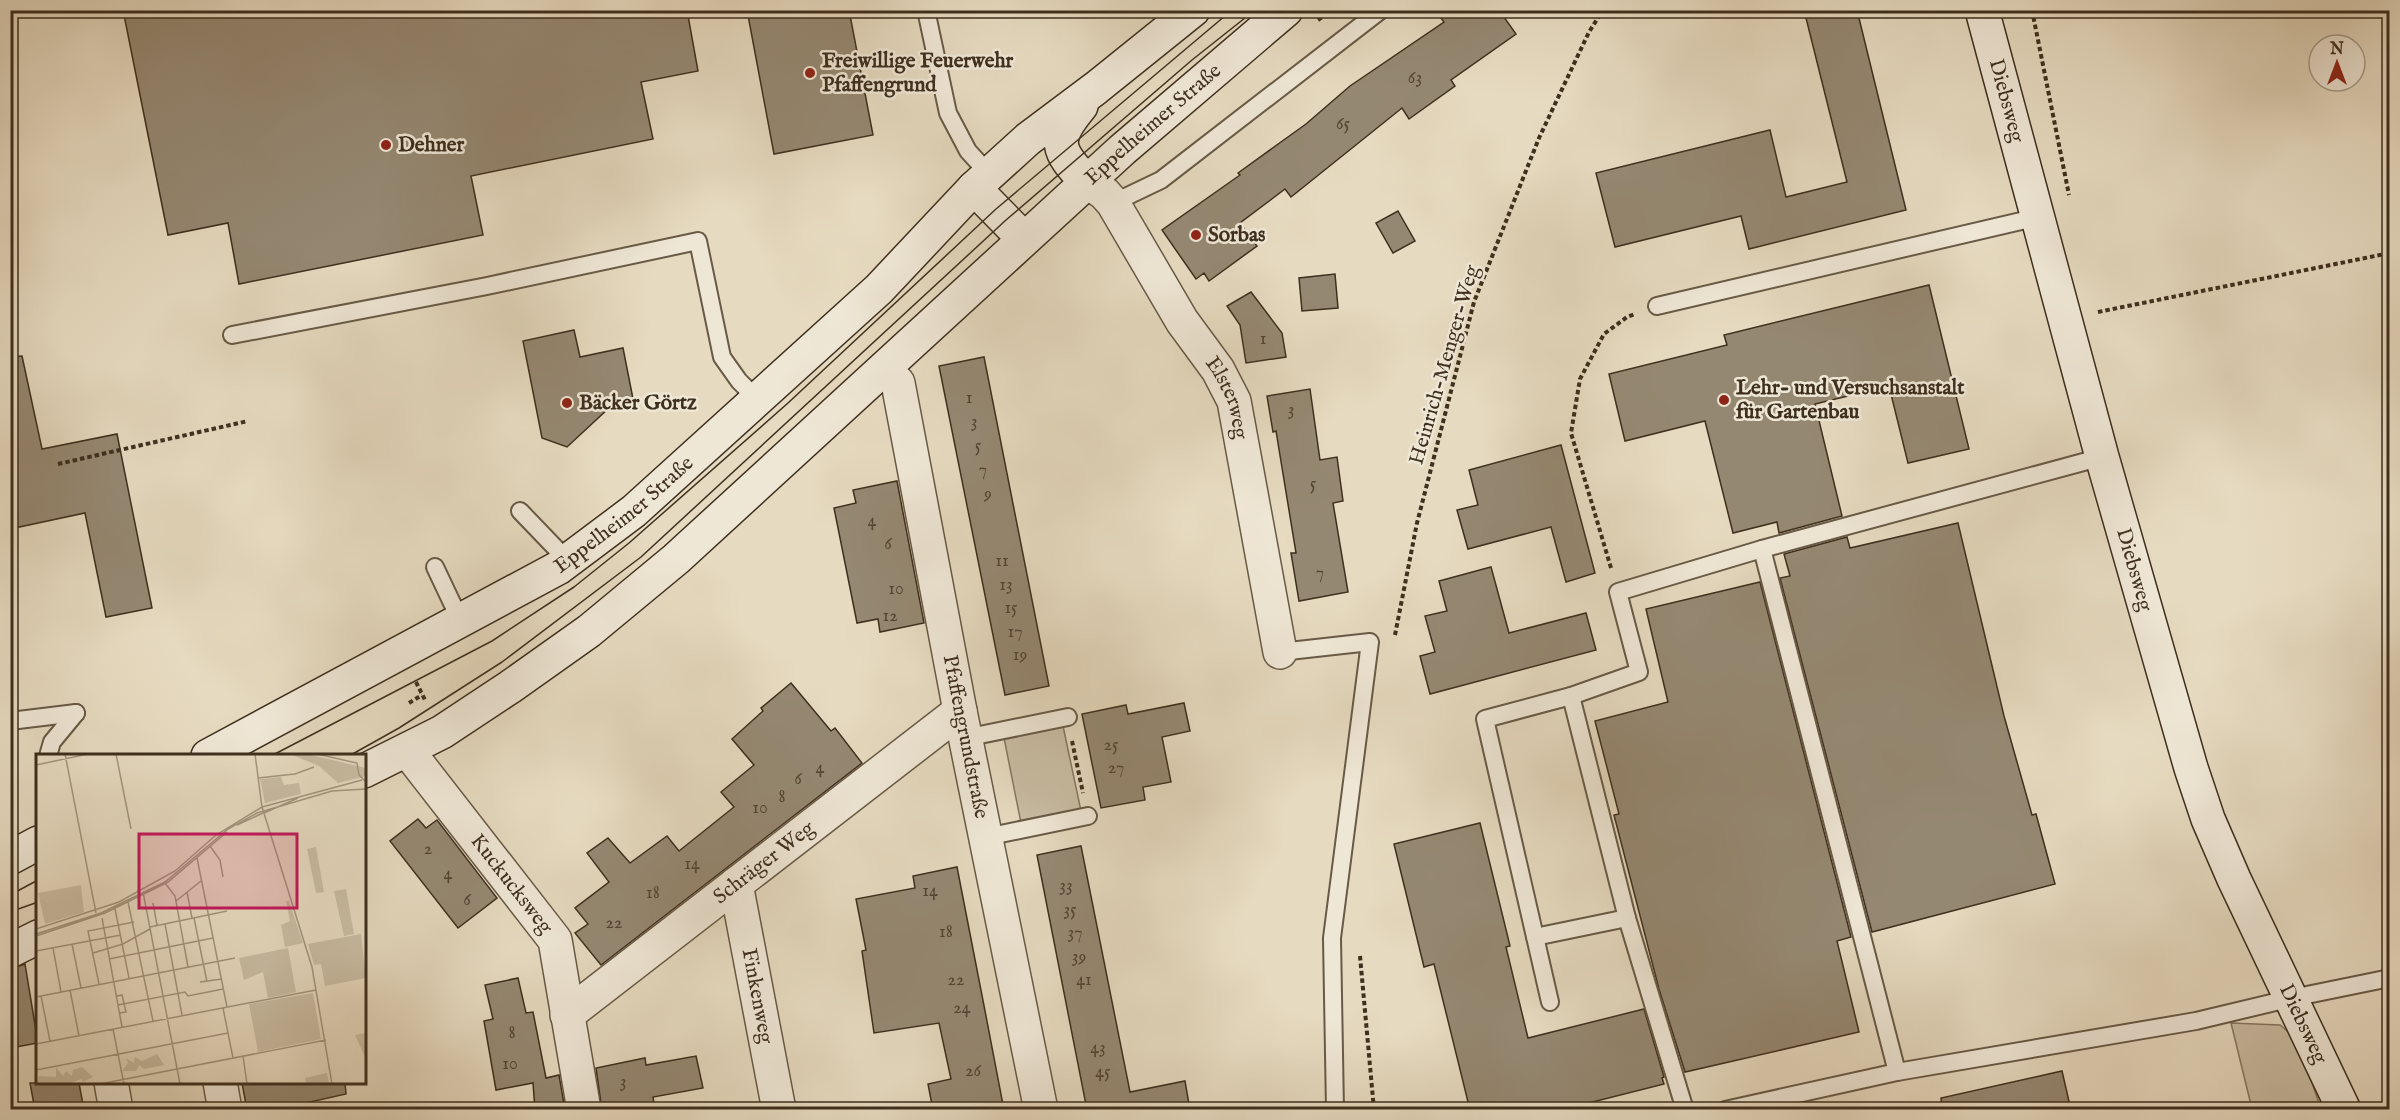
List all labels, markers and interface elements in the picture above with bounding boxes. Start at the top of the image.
north arrow [2307,33,2367,93]
text: N [2329,40,2344,60]
place label: Freiwillige Feuerwehr Pfaffengrund [822,48,1014,99]
street label: Diebsweg [1982,56,2031,146]
street label: Eppelheimer Straße [1079,57,1227,191]
marker: Freiwillige Feuerwehr Pfaffengrund [803,66,817,80]
house number: 63 [1408,67,1422,90]
house number: 65 [1336,113,1351,136]
place label: Dehner [398,132,464,159]
marker: Dehner [379,138,393,152]
place label: Sorbas [1208,222,1265,249]
marker: Sorbas [1189,228,1203,242]
street label: Heinrich-Menger-Weg [1404,262,1487,468]
house number: 1 [1260,328,1266,351]
street label: Elsterweg [1199,351,1254,442]
place label: Lehr- und Versuchsanstalt für Gartenbau [1736,375,1965,426]
house number: 1 [966,387,972,410]
place label: Bäcker Görtz [579,390,697,417]
marker: Lehr- und Versuchsanstalt für Gartenbau [1717,393,1731,407]
marker: Bäcker Görtz [560,396,574,410]
house number: 3 [1288,399,1294,422]
house number: 3 [971,411,977,434]
house number: 5 [975,435,982,458]
street label: Eppelheimer Straße [549,450,700,580]
house number: 7 [979,459,987,482]
house number: 5 [1310,473,1317,496]
house number: 9 [983,483,992,506]
house number: 4 [868,510,877,533]
street label: Diebsweg [2110,525,2159,615]
house number: 6 [884,533,892,556]
house number: 11 [995,550,1009,573]
house number: 7 [1316,562,1324,585]
house number: 13 [999,574,1013,597]
house number: 10 [888,578,904,601]
house number: 15 [1004,597,1018,620]
house number: 12 [882,605,898,628]
house number: 17 [1007,621,1023,644]
house number: 19 [1013,644,1027,667]
street label: Pfaffengrundstraße [936,653,995,821]
house number: 25 [1104,734,1119,757]
inset map [36,754,366,1084]
house number: 4 [816,757,825,780]
house number: 27 [1108,757,1124,780]
house number: 6 [794,768,802,791]
house number: 8 [778,786,786,809]
house number: 10 [752,797,768,820]
street label: Schräger Weg [708,815,821,910]
street label: Kuckucksweg [464,829,559,940]
house number: 2 [424,838,432,861]
house number: 14 [684,853,700,876]
house number: 4 [444,863,453,886]
house number: 33 [1059,875,1073,898]
house number: 14 [922,880,938,903]
house number: 18 [646,882,660,905]
house number: 6 [463,889,471,912]
house number: 35 [1063,899,1077,922]
house number: 22 [606,912,622,935]
house number: 18 [939,921,953,944]
house number: 37 [1067,922,1083,945]
street label: Finkenweg [735,946,780,1047]
house number: 39 [1072,946,1086,969]
house number: 22 [948,969,964,992]
house number: 41 [1076,969,1092,992]
street label: Diebsweg [2272,980,2334,1069]
house number: 24 [953,997,971,1020]
house number: 8 [508,1022,516,1045]
house number: 43 [1090,1037,1106,1060]
house number: 10 [502,1053,518,1076]
house number: 26 [965,1060,981,1083]
house number: 45 [1095,1061,1111,1084]
house number: 3 [620,1071,626,1094]

